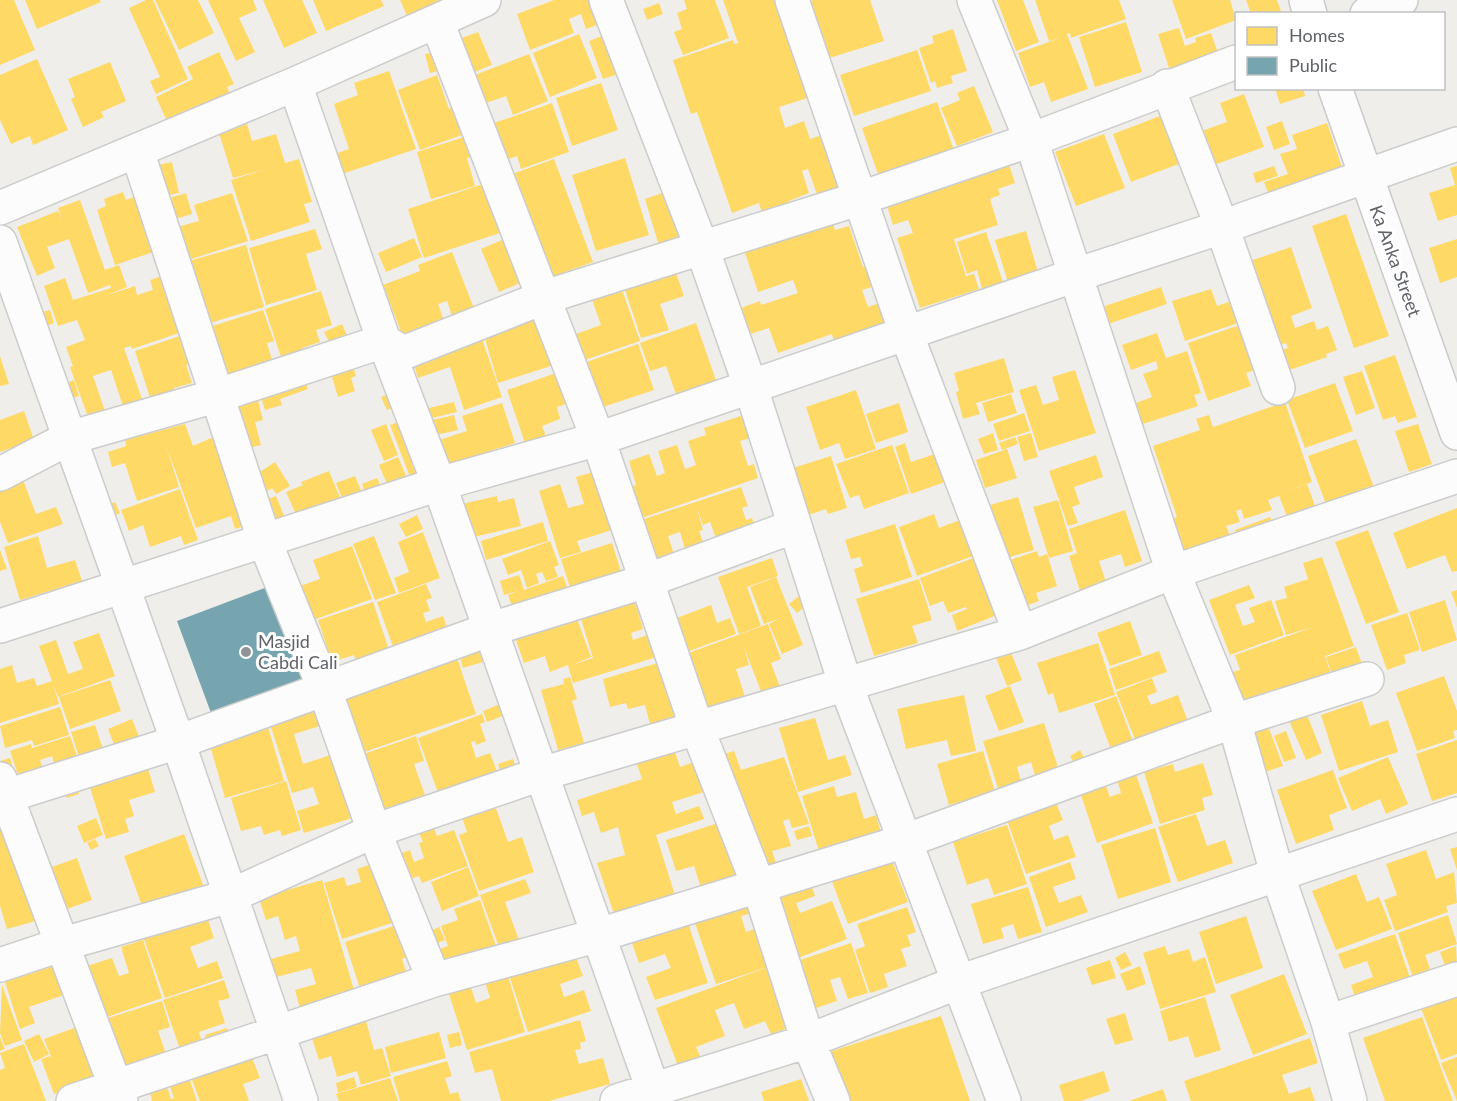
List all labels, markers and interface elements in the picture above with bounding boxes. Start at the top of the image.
legend [1235,12,1445,90]
text: Homes [1289,24,1345,46]
text: Public [1289,54,1337,76]
street label: Ka Anka Street [1366,202,1426,320]
place label: Masjid Cabdi Cali [258,630,338,673]
marker: Masjid Cabdi Cali [239,645,253,659]

